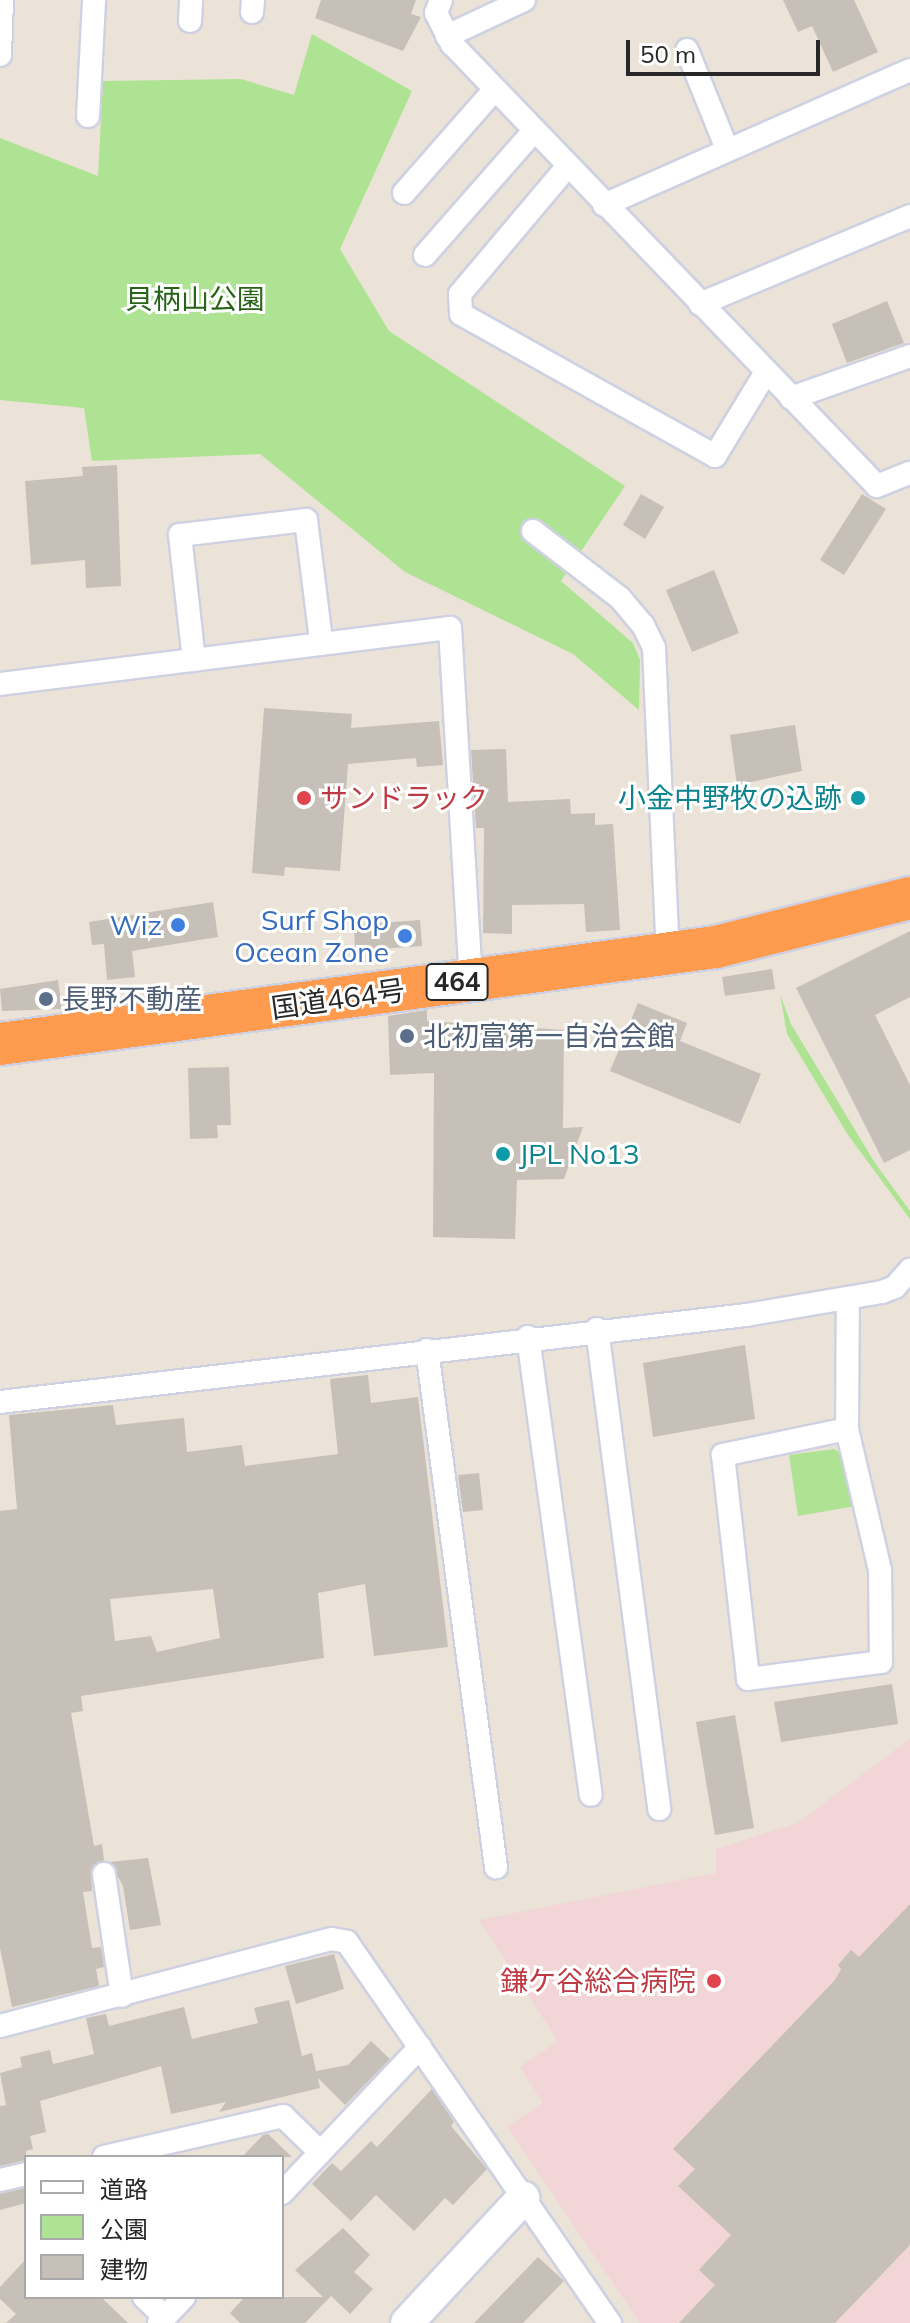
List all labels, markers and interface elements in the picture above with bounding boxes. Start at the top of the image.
scale bar [630,24,824,74]
text: 50 m [640,39,696,69]
park label: 貝柄山公園 [125,282,265,316]
place label: サンドラック [320,781,488,815]
place label: 小金中野牧の込跡 [618,781,842,815]
marker: サンドラック [295,789,313,807]
marker: 小金中野牧の込跡 [849,789,867,807]
place label: Surf Shop Ocean Zone [234,903,389,969]
place label: Wiz [110,908,162,942]
marker: Wiz [169,916,187,934]
marker: Surf Shop Ocean Zone [396,927,414,945]
road number: 464 [425,960,489,1004]
street label: 国道464号 [269,973,407,1025]
place label: 長野不動産 [62,982,202,1016]
marker: 長野不動産 [37,990,55,1008]
place label: 北初富第一自治会館 [423,1019,675,1053]
marker: 北初富第一自治会館 [398,1027,416,1045]
place label: JPL No13 [519,1137,640,1171]
marker: JPL No13 [494,1145,512,1163]
place label: 鎌ケ谷総合病院 [500,1964,696,1998]
marker: 鎌ケ谷総合病院 [703,1970,725,1992]
legend [24,2155,284,2299]
text: 道路 [100,2174,148,2204]
text: 公園 [100,2214,148,2244]
text: 建物 [100,2254,148,2284]

